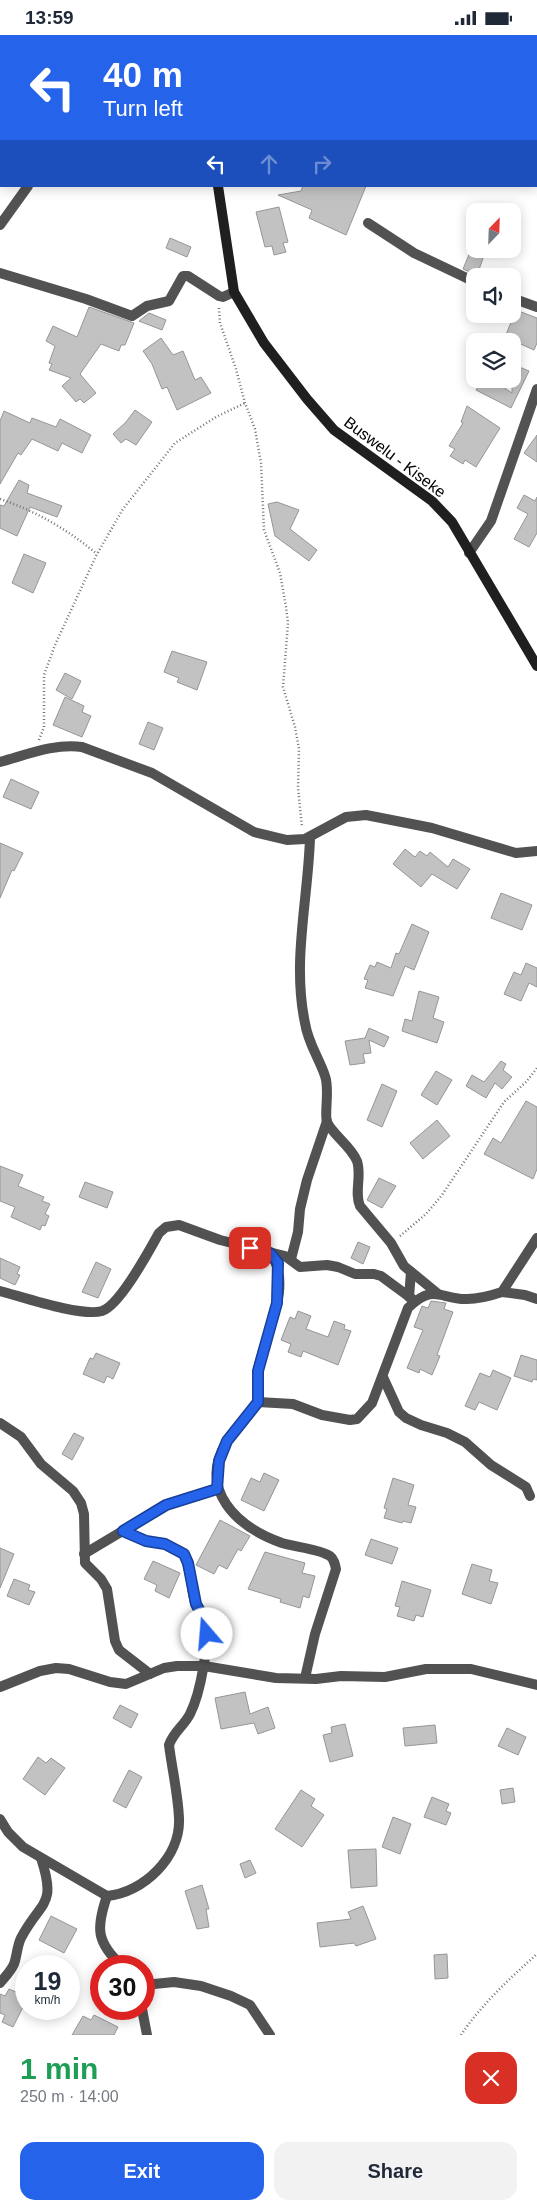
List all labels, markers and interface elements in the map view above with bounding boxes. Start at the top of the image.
text: 13:59 [25,7,74,28]
icon: left [20,55,85,120]
text: 40 m [103,55,183,94]
text: Turn left [103,96,183,121]
icon: left [202,150,230,178]
icon: ahead [255,150,283,178]
icon: right [308,150,336,178]
north arrow [466,203,521,257]
map controls [466,203,521,388]
button: sound [466,268,521,323]
button: layers [466,333,521,388]
street label: Buswelu - Kiseke [341,413,449,501]
pin [229,1227,271,1269]
icon: arrive [236,1234,264,1262]
position arrow [180,1607,232,1659]
speed limit sign: 30 [90,1955,155,2020]
text: 19 [34,1967,61,1995]
text: km/h [34,1993,61,2007]
text: 1 min [20,2052,98,2085]
button: close [465,2052,517,2104]
text: 250 m · 14:00 [20,2088,119,2105]
button: Exit [20,2142,264,2200]
button: Share [274,2142,517,2200]

